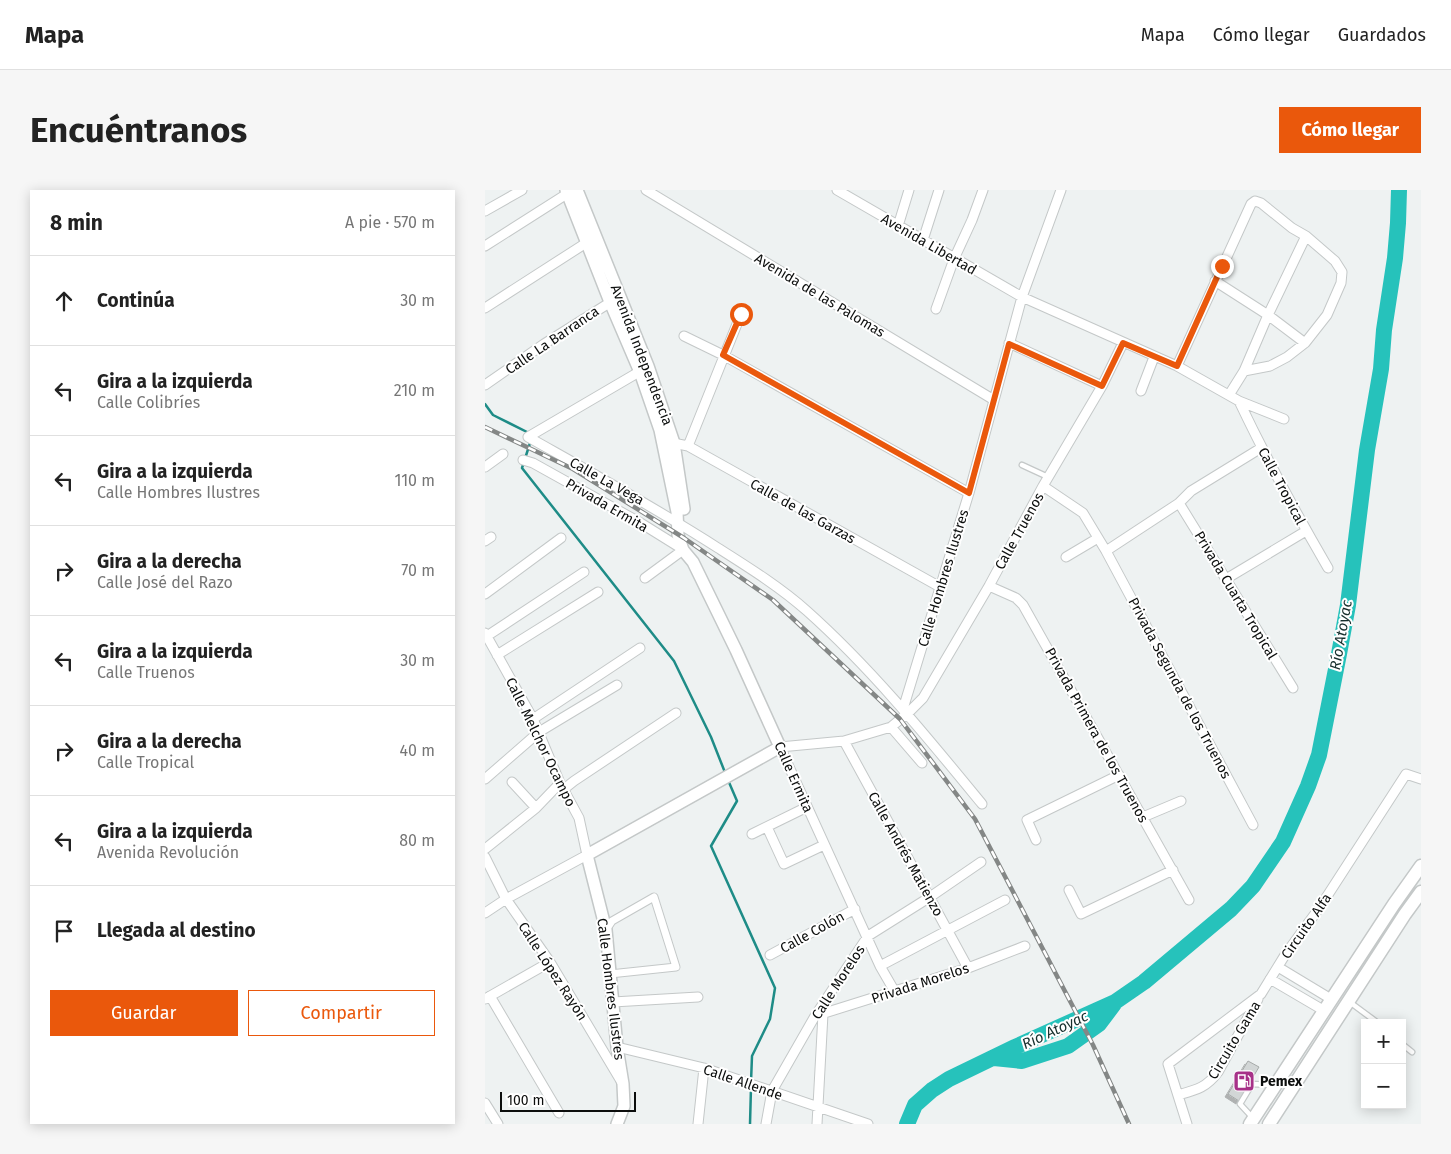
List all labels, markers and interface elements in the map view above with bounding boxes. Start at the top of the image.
text: Mapa [25,21,84,49]
text: Mapa [1141,24,1185,46]
text: Cómo llegar [1213,24,1310,46]
text: Guardados [1338,24,1426,46]
button: Cómo llegar [1279,107,1421,153]
text: Encuéntranos [30,109,247,151]
text: 8 min [50,210,103,236]
street label: Avenida Libertad [878,210,980,279]
text: A pie · 570 m [345,213,435,232]
street label: Avenida de las Palomas [752,250,888,341]
route end [1211,255,1234,278]
street label: Avenida Independencia [607,282,676,428]
icon: ahead [50,287,78,315]
text: Continúa [97,289,175,312]
text: 30 m [400,291,435,310]
street label: Calle La Barranca [502,303,602,378]
route start [730,303,753,326]
text: Gira a la izquierda [97,370,253,393]
icon: left [50,377,78,405]
text: 210 m [394,381,435,400]
text: Calle Colibríes [97,393,200,412]
street label: Calle Tropical [1254,445,1309,528]
street label: Calle La Vega [567,454,647,509]
text: Gira a la izquierda [97,460,253,483]
icon: left [50,467,78,495]
text: 110 m [394,471,435,490]
street label: Privada Ermita [562,475,651,536]
street label: Calle de las Garzas [747,475,859,548]
text: Calle Hombres Ilustres [97,483,260,502]
street label: Calle Truenos [991,489,1048,573]
street label: Calle Hombres Ilustres [914,507,973,649]
street label: Privada Cuarta Tropical [1191,528,1281,662]
text: Gira a la derecha [97,550,242,573]
icon: right [50,557,78,585]
text: 70 m [401,561,435,580]
text: Calle José del Razo [97,573,233,592]
street label: Privada Segunda de los Truenos [1124,595,1235,782]
water label: Río Atoyac [1326,598,1356,671]
text: Gira a la izquierda [97,640,253,663]
street label: Privada Primera de los Truenos [1041,645,1152,826]
icon: left [50,647,78,675]
text: 30 m [400,651,435,670]
text: Calle Truenos [97,663,195,682]
street label: Calle Melchor Ocampo [502,675,579,810]
text: Gira a la derecha [97,730,242,753]
icon: right [50,737,78,765]
street label: Calle Ermita [770,739,817,815]
text: 40 m [400,741,435,760]
text: Calle Tropical [97,753,194,772]
street label: Calle Andrés Matienzo [864,789,947,919]
text: Gira a la izquierda [97,820,253,843]
icon: left [50,827,78,855]
text: 80 m [399,831,435,850]
text: Avenida Revolución [97,843,239,862]
street label: Circuito Alfa [1278,890,1335,962]
street label: Calle Colón [777,908,847,957]
icon: arrive [50,917,78,945]
street label: Calle Hombres Ilustres [593,917,628,1061]
text: Llegada al destino [97,919,256,942]
street label: Calle López Rayón [514,919,591,1024]
street label: Calle Morelos [808,942,869,1023]
street label: Privada Morelos [869,960,972,1007]
button: Guardar [50,990,238,1036]
button: Compartir [248,990,435,1036]
street label: Circuito Gama [1204,998,1264,1082]
water label: Río Atoyac [1019,1007,1092,1053]
map controls [1361,1019,1406,1109]
button: + [1361,1019,1406,1064]
street label: Calle Allende [701,1061,785,1104]
button: − [1361,1064,1406,1109]
fuel station icon: Pemex [1232,1069,1256,1093]
place label: Pemex [1260,1073,1303,1090]
scale bar [500,1089,636,1112]
text: 100 m [507,1092,544,1109]

